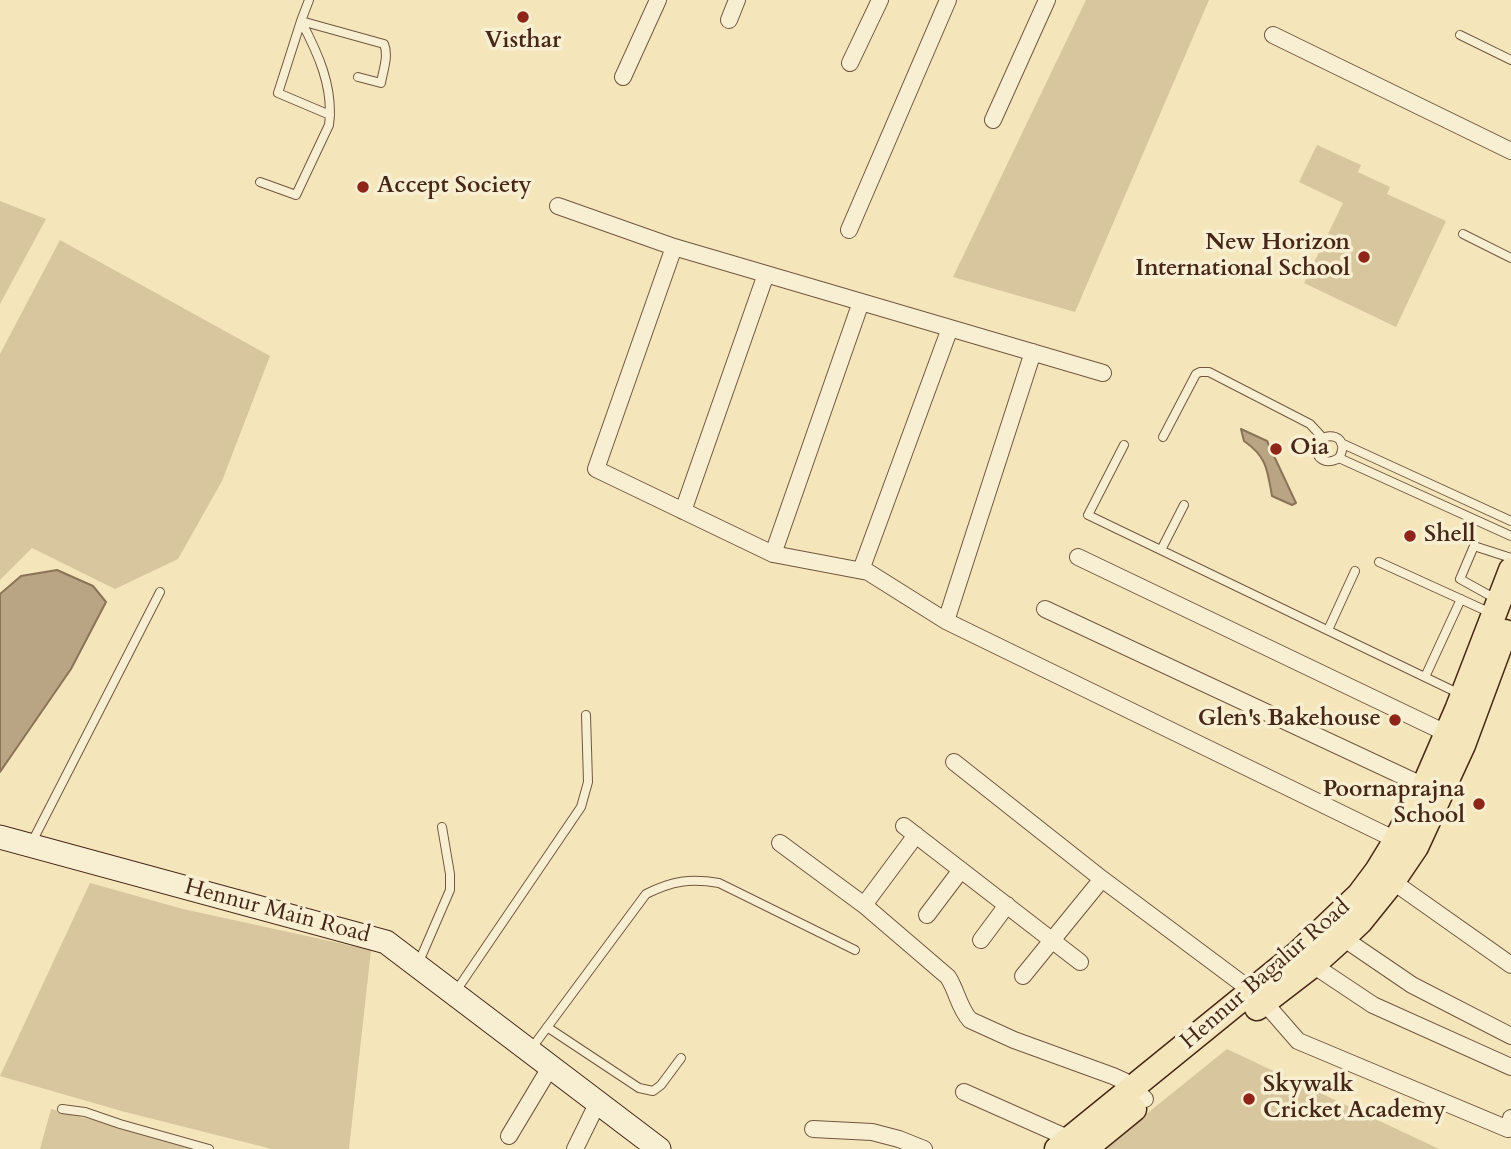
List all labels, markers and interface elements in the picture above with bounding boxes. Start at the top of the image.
marker: Visthar [515,9,531,25]
place label: Visthar [485,28,561,56]
place label: Accept Society [377,173,531,201]
marker: Accept Society [355,179,371,195]
place label: New Horizon International School [1135,230,1350,284]
marker: New Horizon International School [1356,249,1372,265]
place label: Oia [1290,435,1329,463]
marker: Oia [1268,441,1284,457]
place label: Shell [1424,522,1475,550]
marker: Shell [1402,528,1418,544]
place label: Glen's Bakehouse [1198,706,1381,734]
marker: Glen's Bakehouse [1387,712,1403,728]
place label: Poornaprajna School [1323,777,1465,831]
marker: Poornaprajna School [1471,796,1487,812]
street label: Hennur Main Road [181,874,373,950]
street label: Hennur Bagalur Road [1176,894,1356,1056]
place label: Skywalk Cricket Academy [1263,1072,1446,1126]
marker: Skywalk Cricket Academy [1241,1091,1257,1107]

